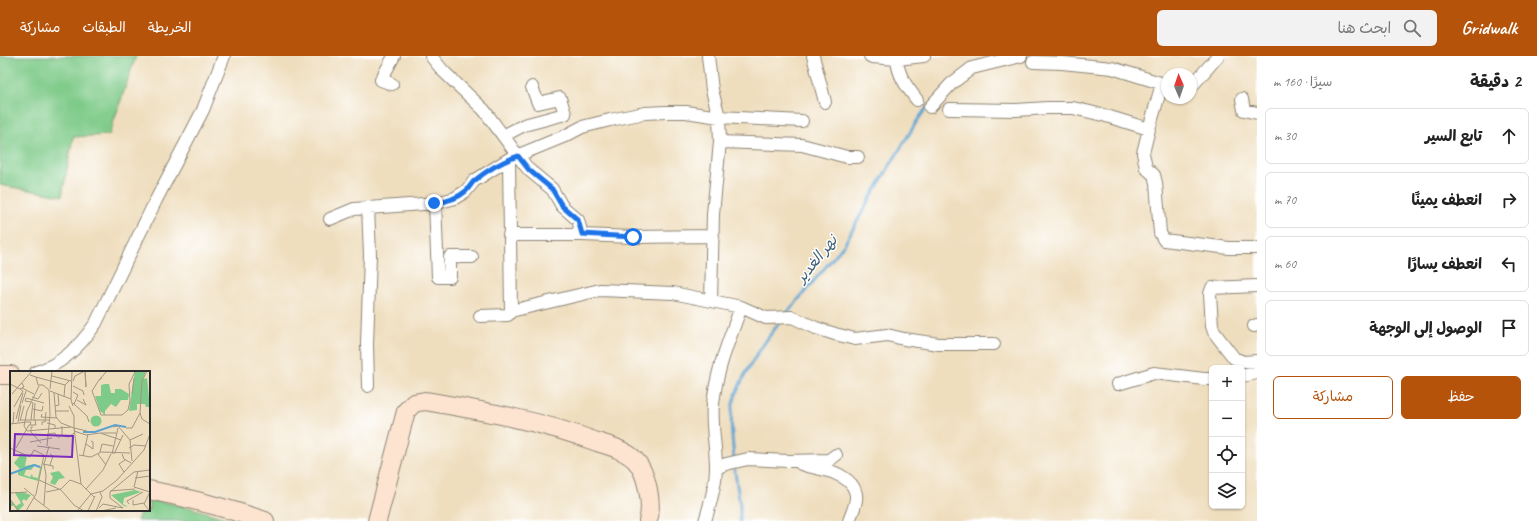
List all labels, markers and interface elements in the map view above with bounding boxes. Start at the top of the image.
search box [1157,10,1437,46]
text: Gridwalk [1461,16,1517,40]
icon: search [1401,17,1423,39]
text: مشاركة [20,19,60,36]
text: الطبقات [82,19,126,36]
text: الخريطة [148,19,191,36]
text: ابحث هنا [1337,19,1391,38]
north arrow [1161,68,1197,104]
text: 2 دقيقة [1470,71,1521,92]
text: سيرًا · 160 m [1273,74,1332,90]
icon: ahead [1498,125,1520,147]
text: تابع السير [1425,127,1482,146]
text: 30 m [1274,128,1296,144]
icon: right [1498,189,1520,211]
text: انعطف يمينًا [1411,191,1482,210]
text: 70 m [1274,192,1296,208]
route end [425,194,443,212]
route start [624,228,642,246]
water label: نهر الغدير [791,230,843,288]
icon: left [1498,253,1520,275]
text: انعطف يسارًا [1407,255,1482,274]
text: 60 m [1274,256,1296,272]
icon: arrive [1498,317,1520,339]
text: الوصول إلى الوجهة [1369,319,1482,338]
map controls [1209,365,1245,509]
button: + [1209,365,1245,401]
inset map [10,371,150,511]
button: مشاركة [1273,376,1393,419]
button: حفظ [1401,376,1521,419]
button: − [1209,401,1245,437]
button: locate [1209,437,1245,473]
button: layers [1209,473,1245,509]

